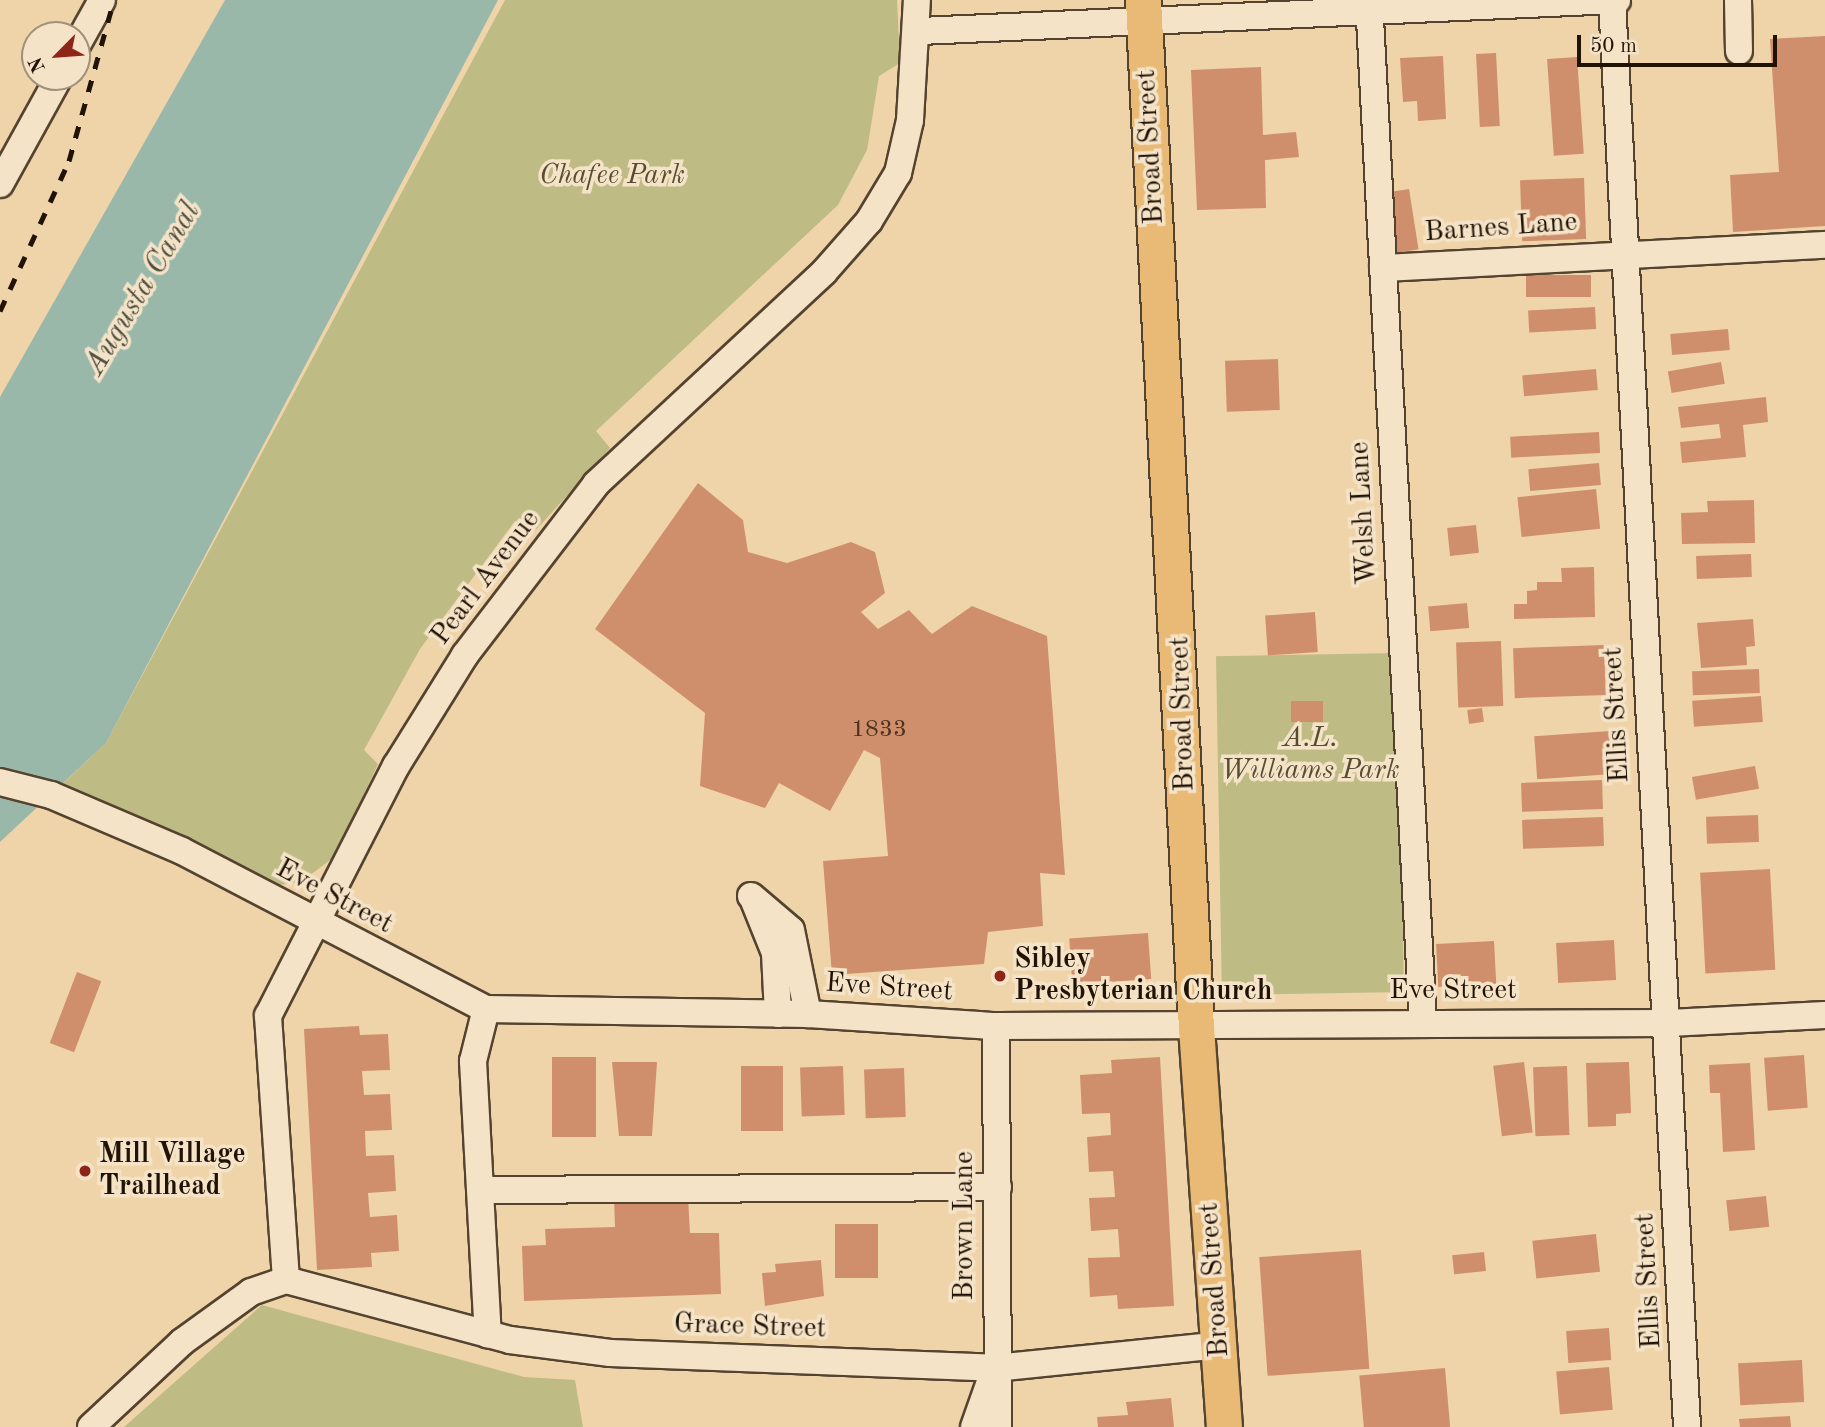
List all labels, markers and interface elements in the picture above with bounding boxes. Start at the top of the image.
north arrow [21,21,91,91]
scale bar [1580,21,1780,65]
text: 50 m [1590,36,1637,57]
text: N [27,54,50,75]
street label: Broad Street [1130,69,1172,225]
park label: Chafee Park [539,159,685,193]
water label: Augusta Canal [77,196,209,382]
street label: Barnes Lane [1423,206,1579,250]
street label: Welsh Lane [1343,440,1385,586]
street label: Pearl Avenue [424,504,548,652]
street label: Broad Street [1164,636,1202,792]
street label: Ellis Street [1597,646,1637,784]
house number: 1833 [851,717,907,745]
park label: A.L. Williams Park [1220,722,1400,788]
street label: Eve Street [270,852,398,942]
place label: Sibley Presbyterian Church [1014,943,1272,1009]
street label: Eve Street [824,967,954,1009]
marker: Sibley Presbyterian Church [992,968,1008,984]
street label: Eve Street [1389,974,1517,1008]
place label: Mill Village Trailhead [99,1138,246,1204]
street label: Brown Lane [948,1151,982,1301]
marker: Mill Village Trailhead [77,1163,93,1179]
street label: Broad Street [1193,1201,1237,1359]
street label: Ellis Street [1629,1212,1669,1350]
street label: Grace Street [673,1308,827,1346]

